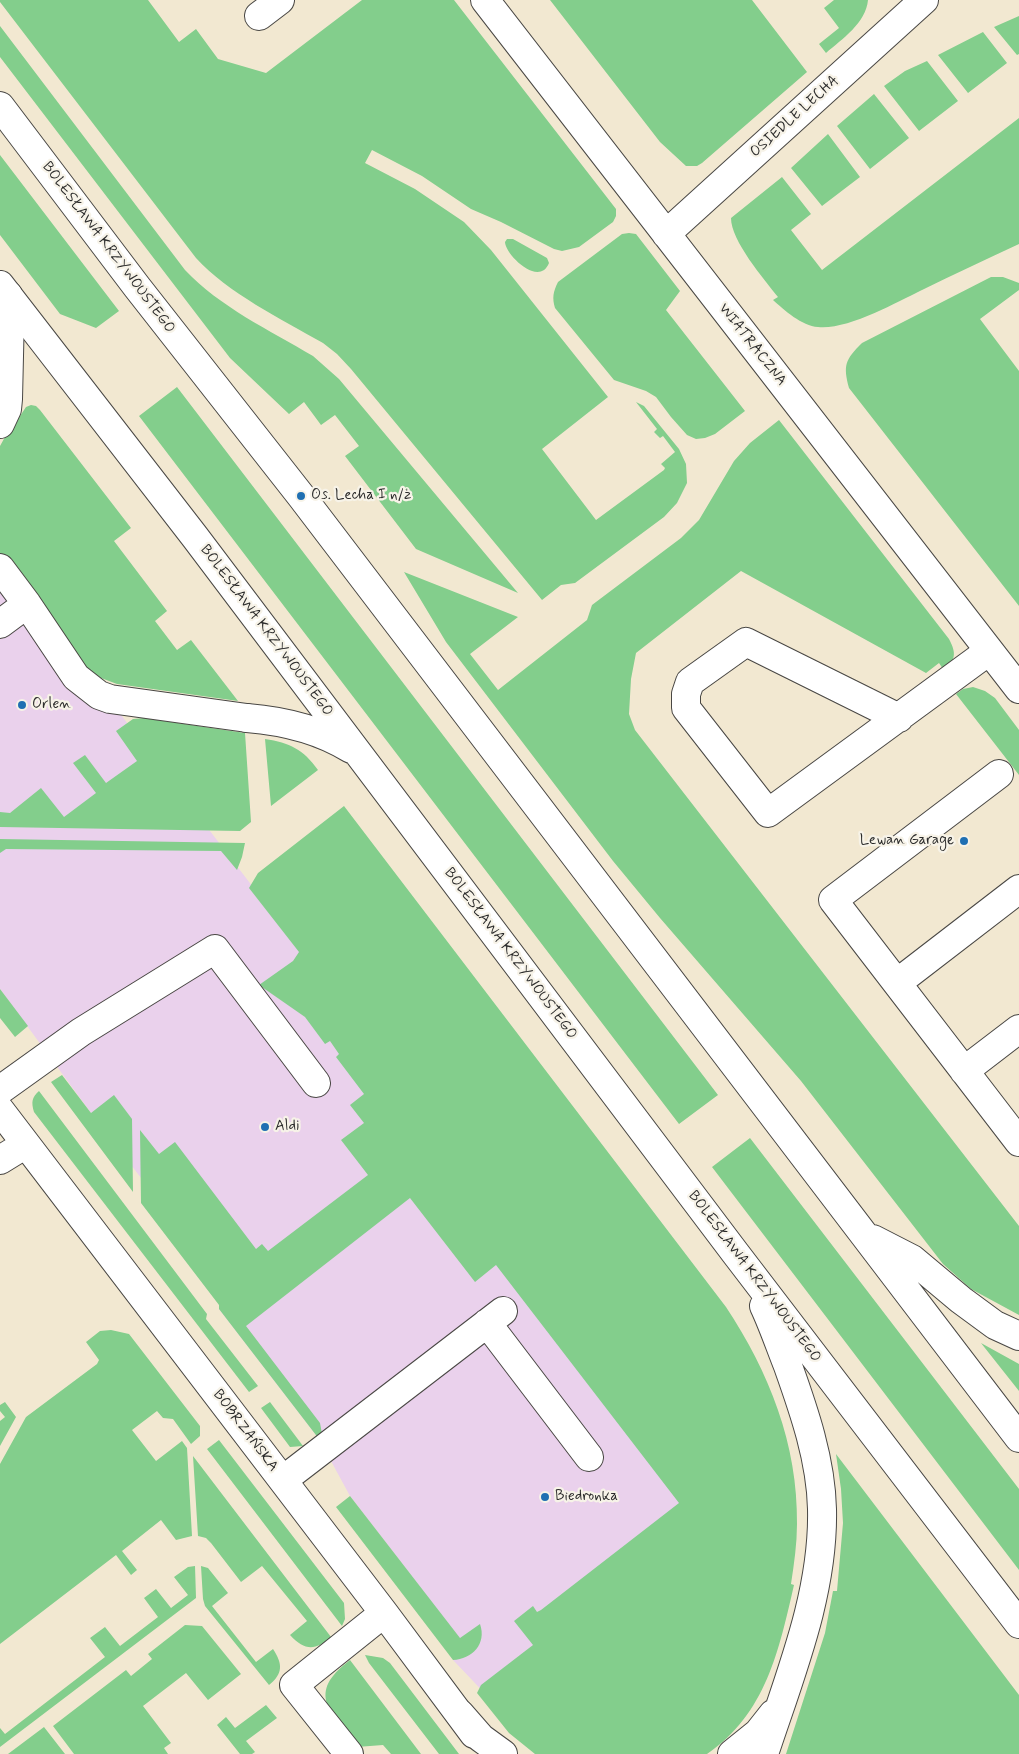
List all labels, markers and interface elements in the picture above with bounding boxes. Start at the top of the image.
street label: OSIEDLE LECHA [747,72,843,162]
street label: BOLESŁAWA KRZYWOUSTEGO [38,159,178,337]
street label: WIATRACZNA [714,300,790,390]
place label: Os. Lecha I n/ż [311,487,411,505]
marker: Os. Lecha I n/ż [295,490,307,502]
street label: BOLESŁAWA KRZYWOUSTEGO [196,542,336,720]
place label: Orlen [32,696,71,714]
marker: Orlen [16,699,28,711]
place label: Lewan Garage [860,832,954,850]
marker: Lewan Garage [958,835,970,847]
street label: BOLESŁAWA KRZYWOUSTEGO [440,865,580,1043]
place label: Aldi [275,1118,300,1136]
marker: Aldi [259,1121,271,1133]
street label: BOLESŁAWA KRZYWOUSTEGO [684,1188,824,1366]
street label: BOBRZAŃSKA [208,1386,282,1476]
place label: Biedronka [555,1488,618,1506]
marker: Biedronka [539,1491,551,1503]

